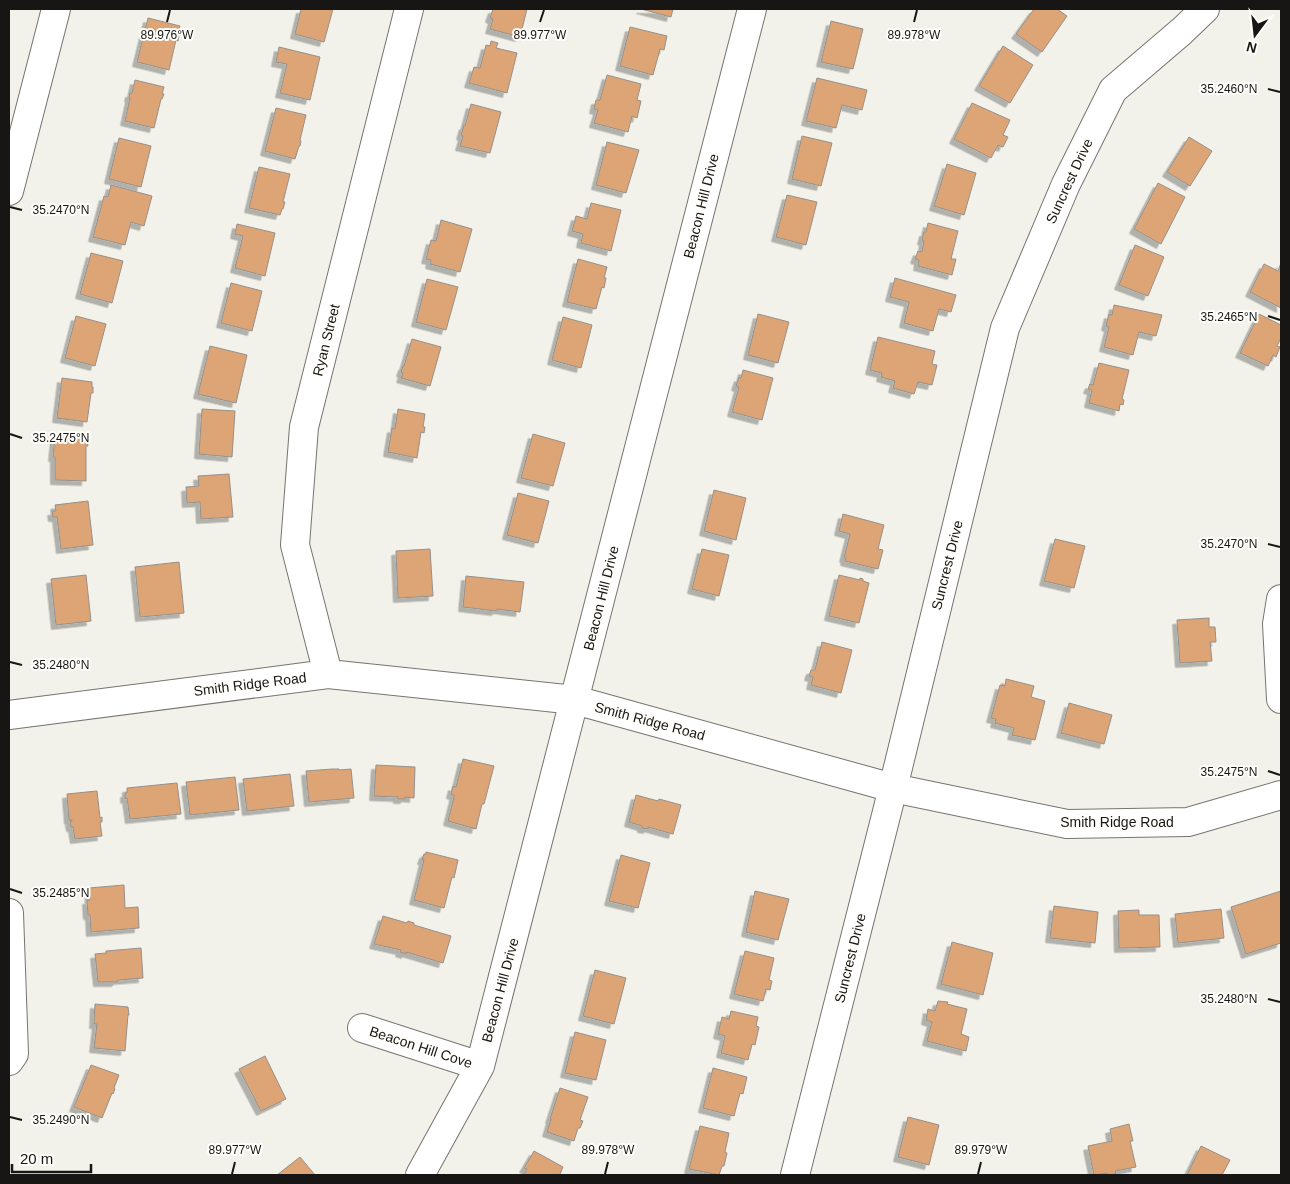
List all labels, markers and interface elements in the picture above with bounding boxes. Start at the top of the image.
north arrow [1230,10,1280,60]
text: 89.976°W [141,28,194,42]
text: 89.977°W [514,28,567,42]
text: 89.978°W [888,28,941,42]
text: N [1245,39,1259,57]
text: 35.2460°N [1201,82,1257,96]
street label: Suncrest Drive [1042,136,1096,226]
street label: Beacon Hill Drive [680,152,722,260]
text: 35.2470°N [33,203,89,217]
street label: Ryan Street [309,302,343,378]
text: 35.2465°N [1201,310,1257,324]
text: 35.2475°N [33,431,89,445]
street label: Suncrest Drive [928,518,966,611]
text: 35.2470°N [1201,537,1257,551]
street label: Beacon Hill Drive [580,544,622,652]
text: 35.2480°N [33,658,89,672]
street label: Smith Ridge Road [193,669,307,699]
street label: Smith Ridge Road [593,699,707,743]
text: 35.2475°N [1201,765,1257,779]
street label: Smith Ridge Road [1060,814,1174,830]
text: 35.2485°N [33,886,89,900]
street label: Suncrest Drive [831,911,869,1004]
street label: Beacon Hill Drive [478,936,522,1044]
text: 35.2480°N [1201,992,1257,1006]
street label: Beacon Hill Cove [367,1023,475,1071]
text: 35.2490°N [33,1113,89,1127]
scale bar [12,1142,91,1174]
text: 89.977°W [209,1143,262,1157]
text: 89.978°W [582,1143,635,1157]
text: 89.979°W [955,1143,1008,1157]
text: 20 m [20,1150,53,1167]

